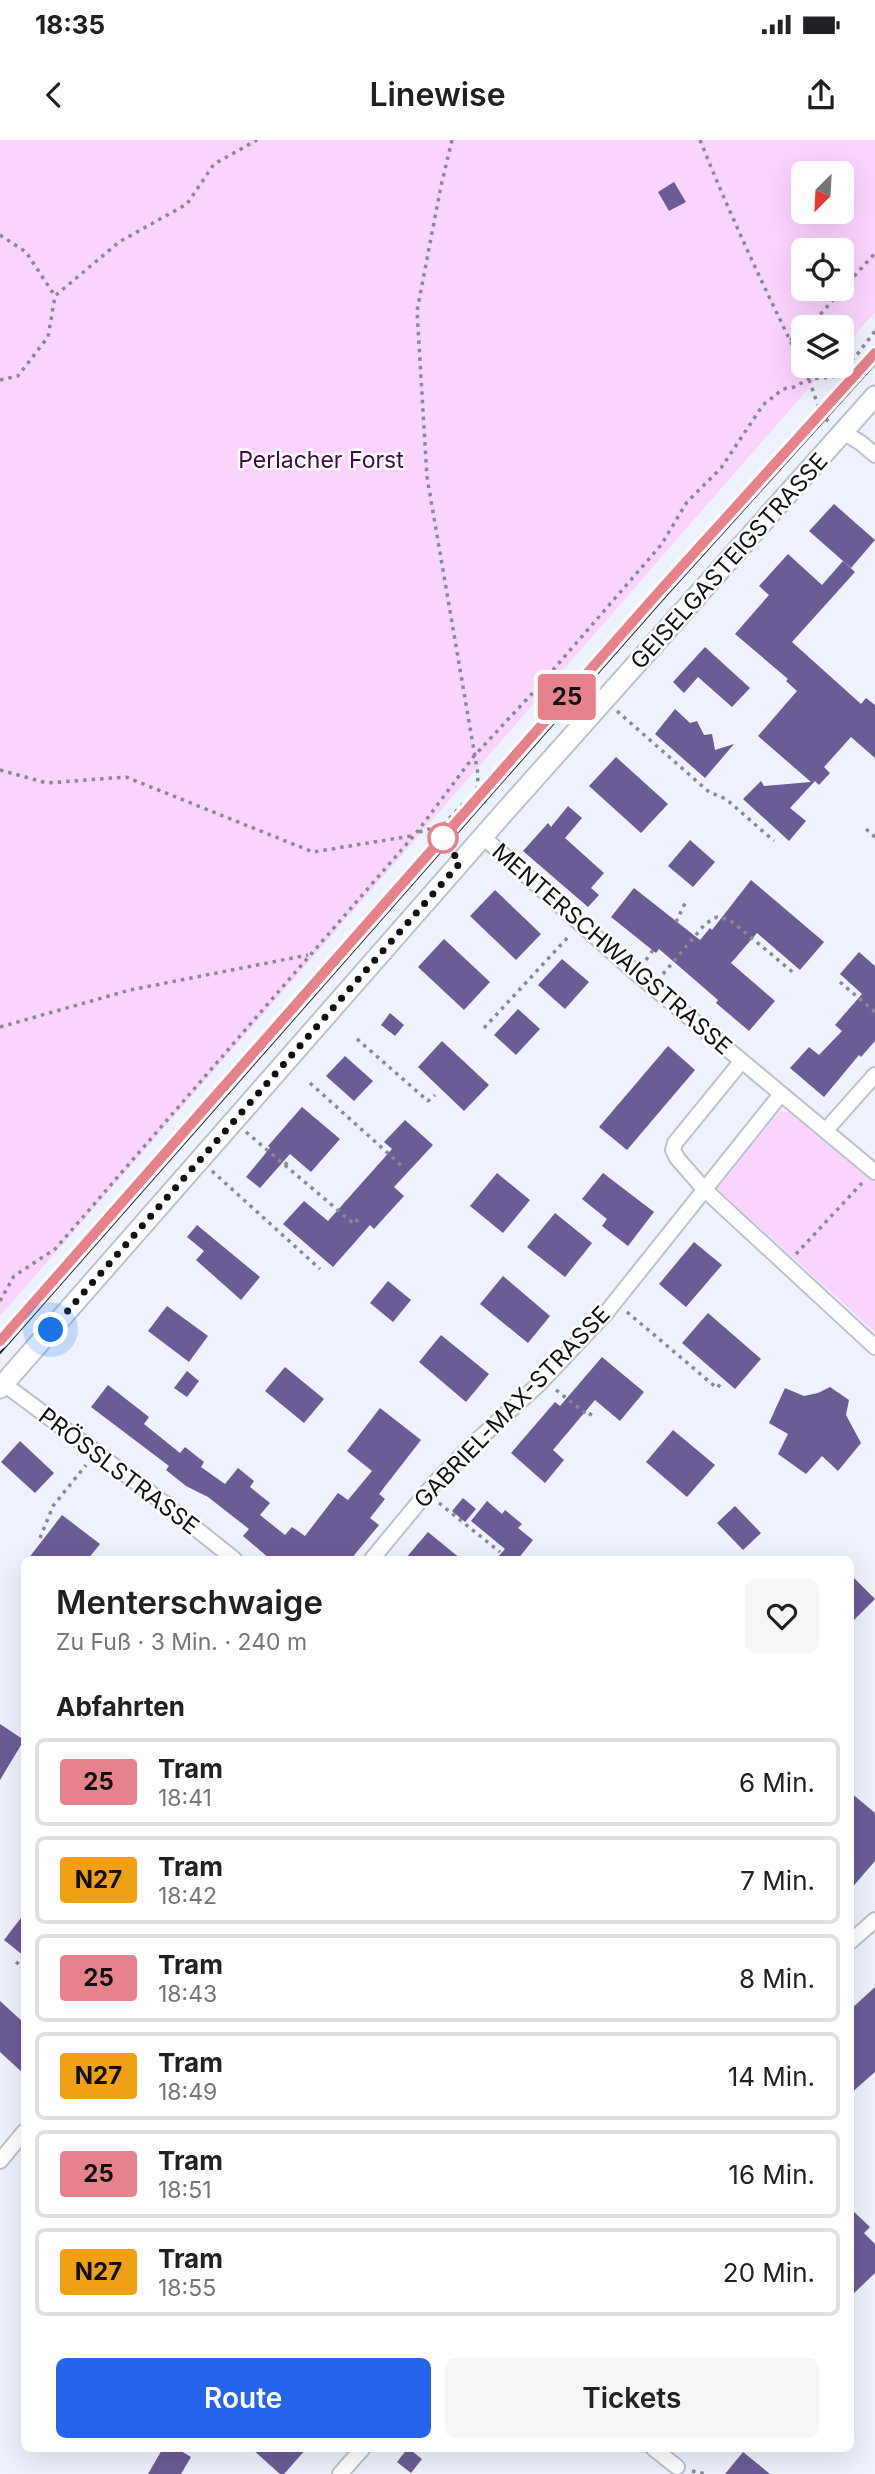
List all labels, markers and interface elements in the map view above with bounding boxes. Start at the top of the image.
text: 18:35 [35,9,105,40]
text: Linewise [369,75,506,114]
icon: back [35,76,73,114]
icon: share [802,76,840,114]
north arrow [791,161,854,224]
map controls [791,161,854,378]
button: locate [791,238,854,301]
button: layers [791,315,854,378]
park label: Perlacher Forst [238,446,404,474]
street label: GEISELGASTEIGSTRASSE [625,447,833,675]
line badge: 25 [536,674,598,720]
text: 25 [552,682,582,711]
unlabelled marker [428,823,458,853]
street label: MENTERSCHWAIGSTRASSE [487,837,737,1061]
street label: GABRIEL-MAX-STRASSE [408,1300,616,1514]
your location [33,1312,68,1347]
street label: PRÖSSLSTRASSE [33,1402,205,1540]
button: heart [745,1579,819,1653]
text: Menterschwaige [56,1582,323,1622]
text: Zu Fuß · 3 Min. · 240 m [56,1628,307,1656]
text: Abfahrten [56,1691,185,1722]
text: Tram [158,1753,223,1784]
text: 25 [83,1767,114,1796]
text: 6 Min. [739,1767,815,1798]
text: 18:41 [158,1784,212,1812]
text: Tram [158,1851,223,1882]
text: N27 [75,1865,122,1894]
text: 7 Min. [740,1865,815,1896]
text: 18:42 [158,1882,217,1910]
text: Tram [158,1949,223,1980]
text: 25 [83,1963,114,1992]
text: 8 Min. [739,1963,815,1994]
text: 18:43 [158,1980,217,2008]
text: Tram [158,2047,223,2078]
text: N27 [75,2061,122,2090]
text: 14 Min. [728,2061,815,2092]
text: 18:49 [158,2078,217,2106]
text: Tram [158,2145,223,2176]
text: 25 [83,2159,114,2188]
text: 16 Min. [728,2159,815,2190]
text: 18:51 [158,2176,212,2204]
text: Tram [158,2243,223,2274]
text: N27 [75,2257,122,2286]
text: 20 Min. [723,2257,815,2288]
text: 18:55 [158,2274,216,2302]
button: Route [56,2358,431,2438]
button: Tickets [445,2358,819,2438]

